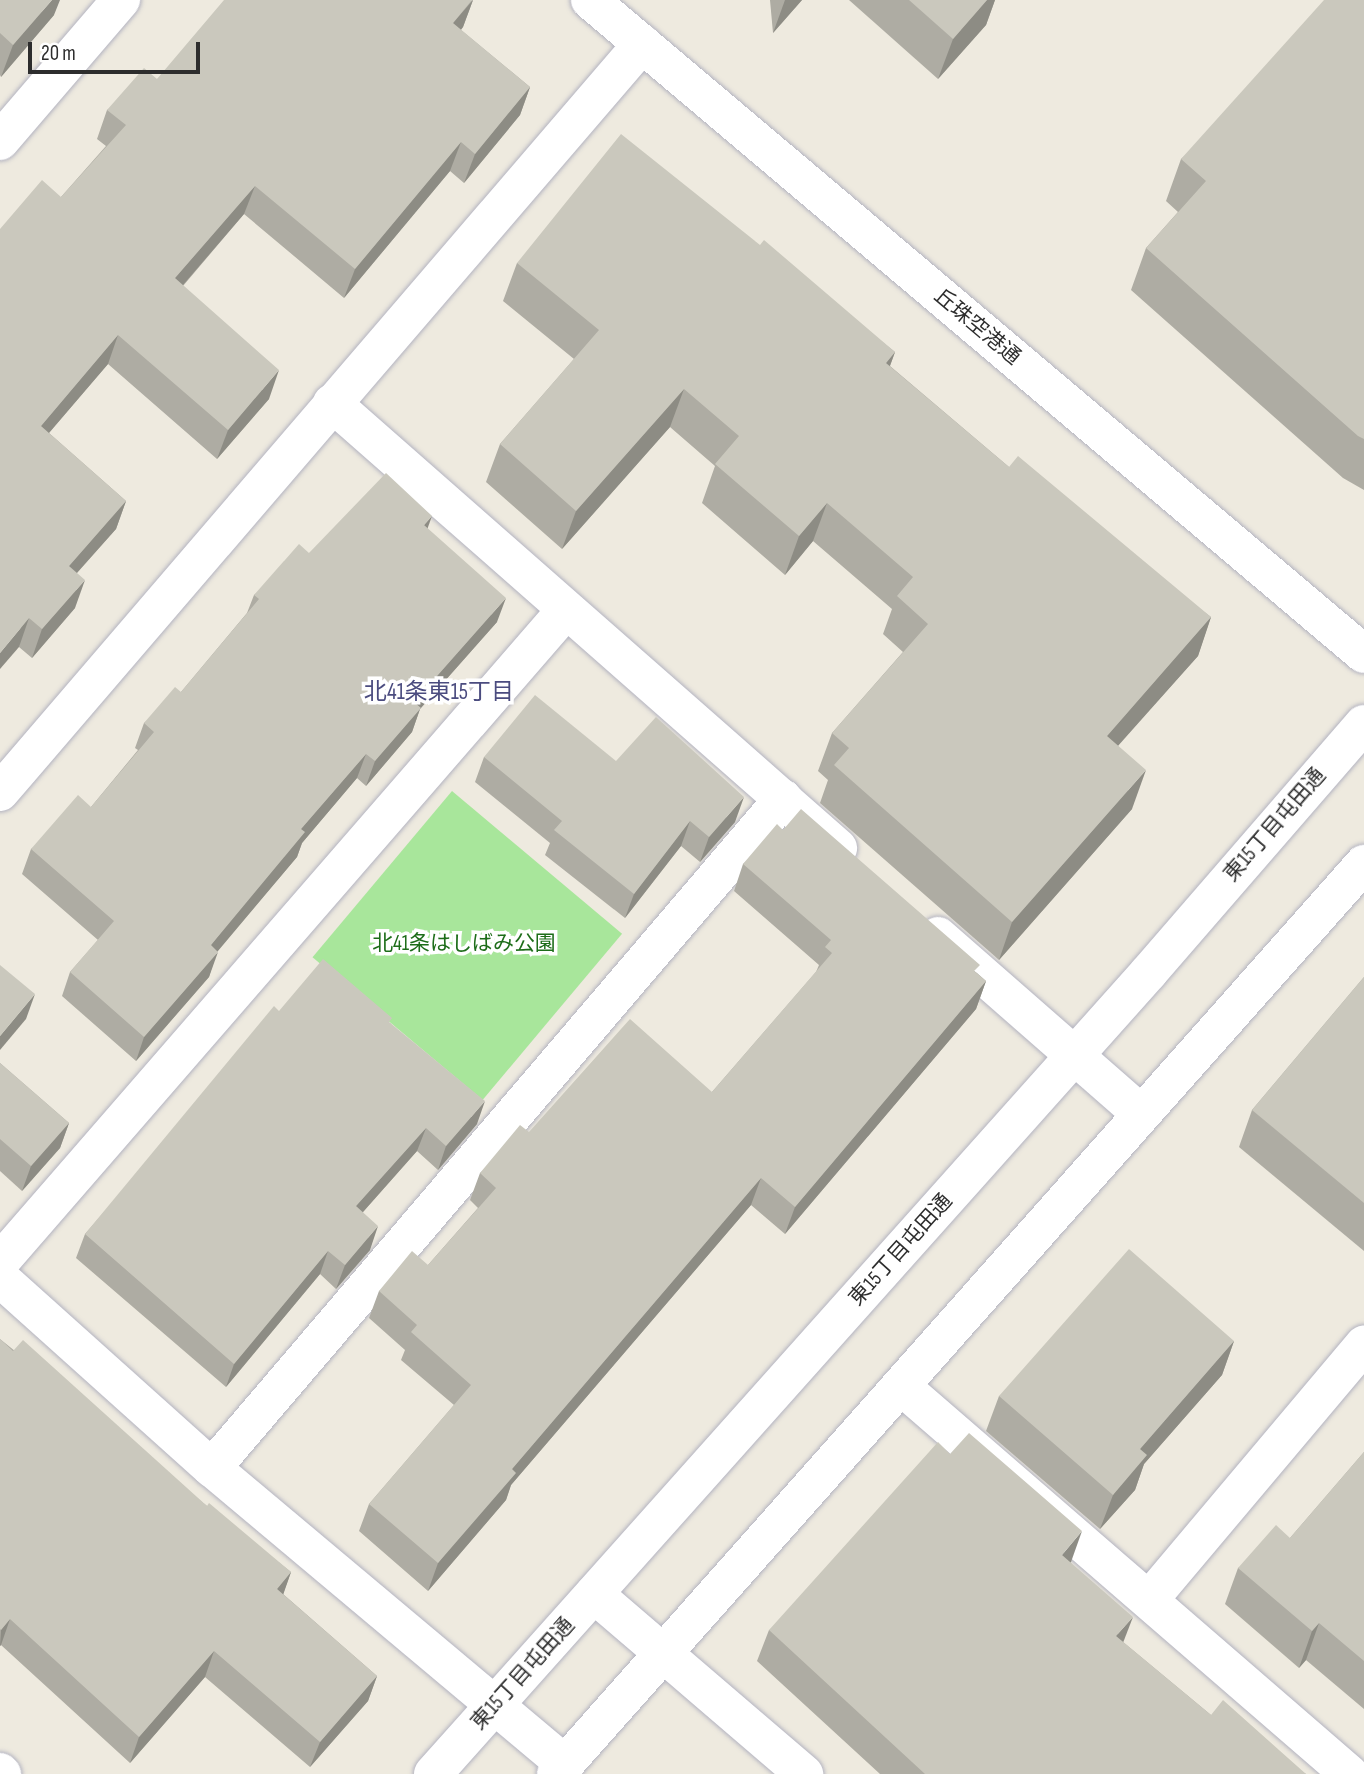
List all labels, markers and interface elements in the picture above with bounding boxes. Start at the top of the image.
scale bar [32,28,203,72]
text: 20 m [41,41,76,66]
street label: 丘珠空港通 [929,284,1025,370]
district label: 北41条東15丁目 [364,678,514,706]
street label: 東15丁目屯田通 [1219,763,1331,887]
park label: 北41条はしばみ公園 [372,931,556,957]
street label: 東15丁目屯田通 [844,1189,958,1311]
street label: 東15丁目屯田通 [466,1613,580,1735]

